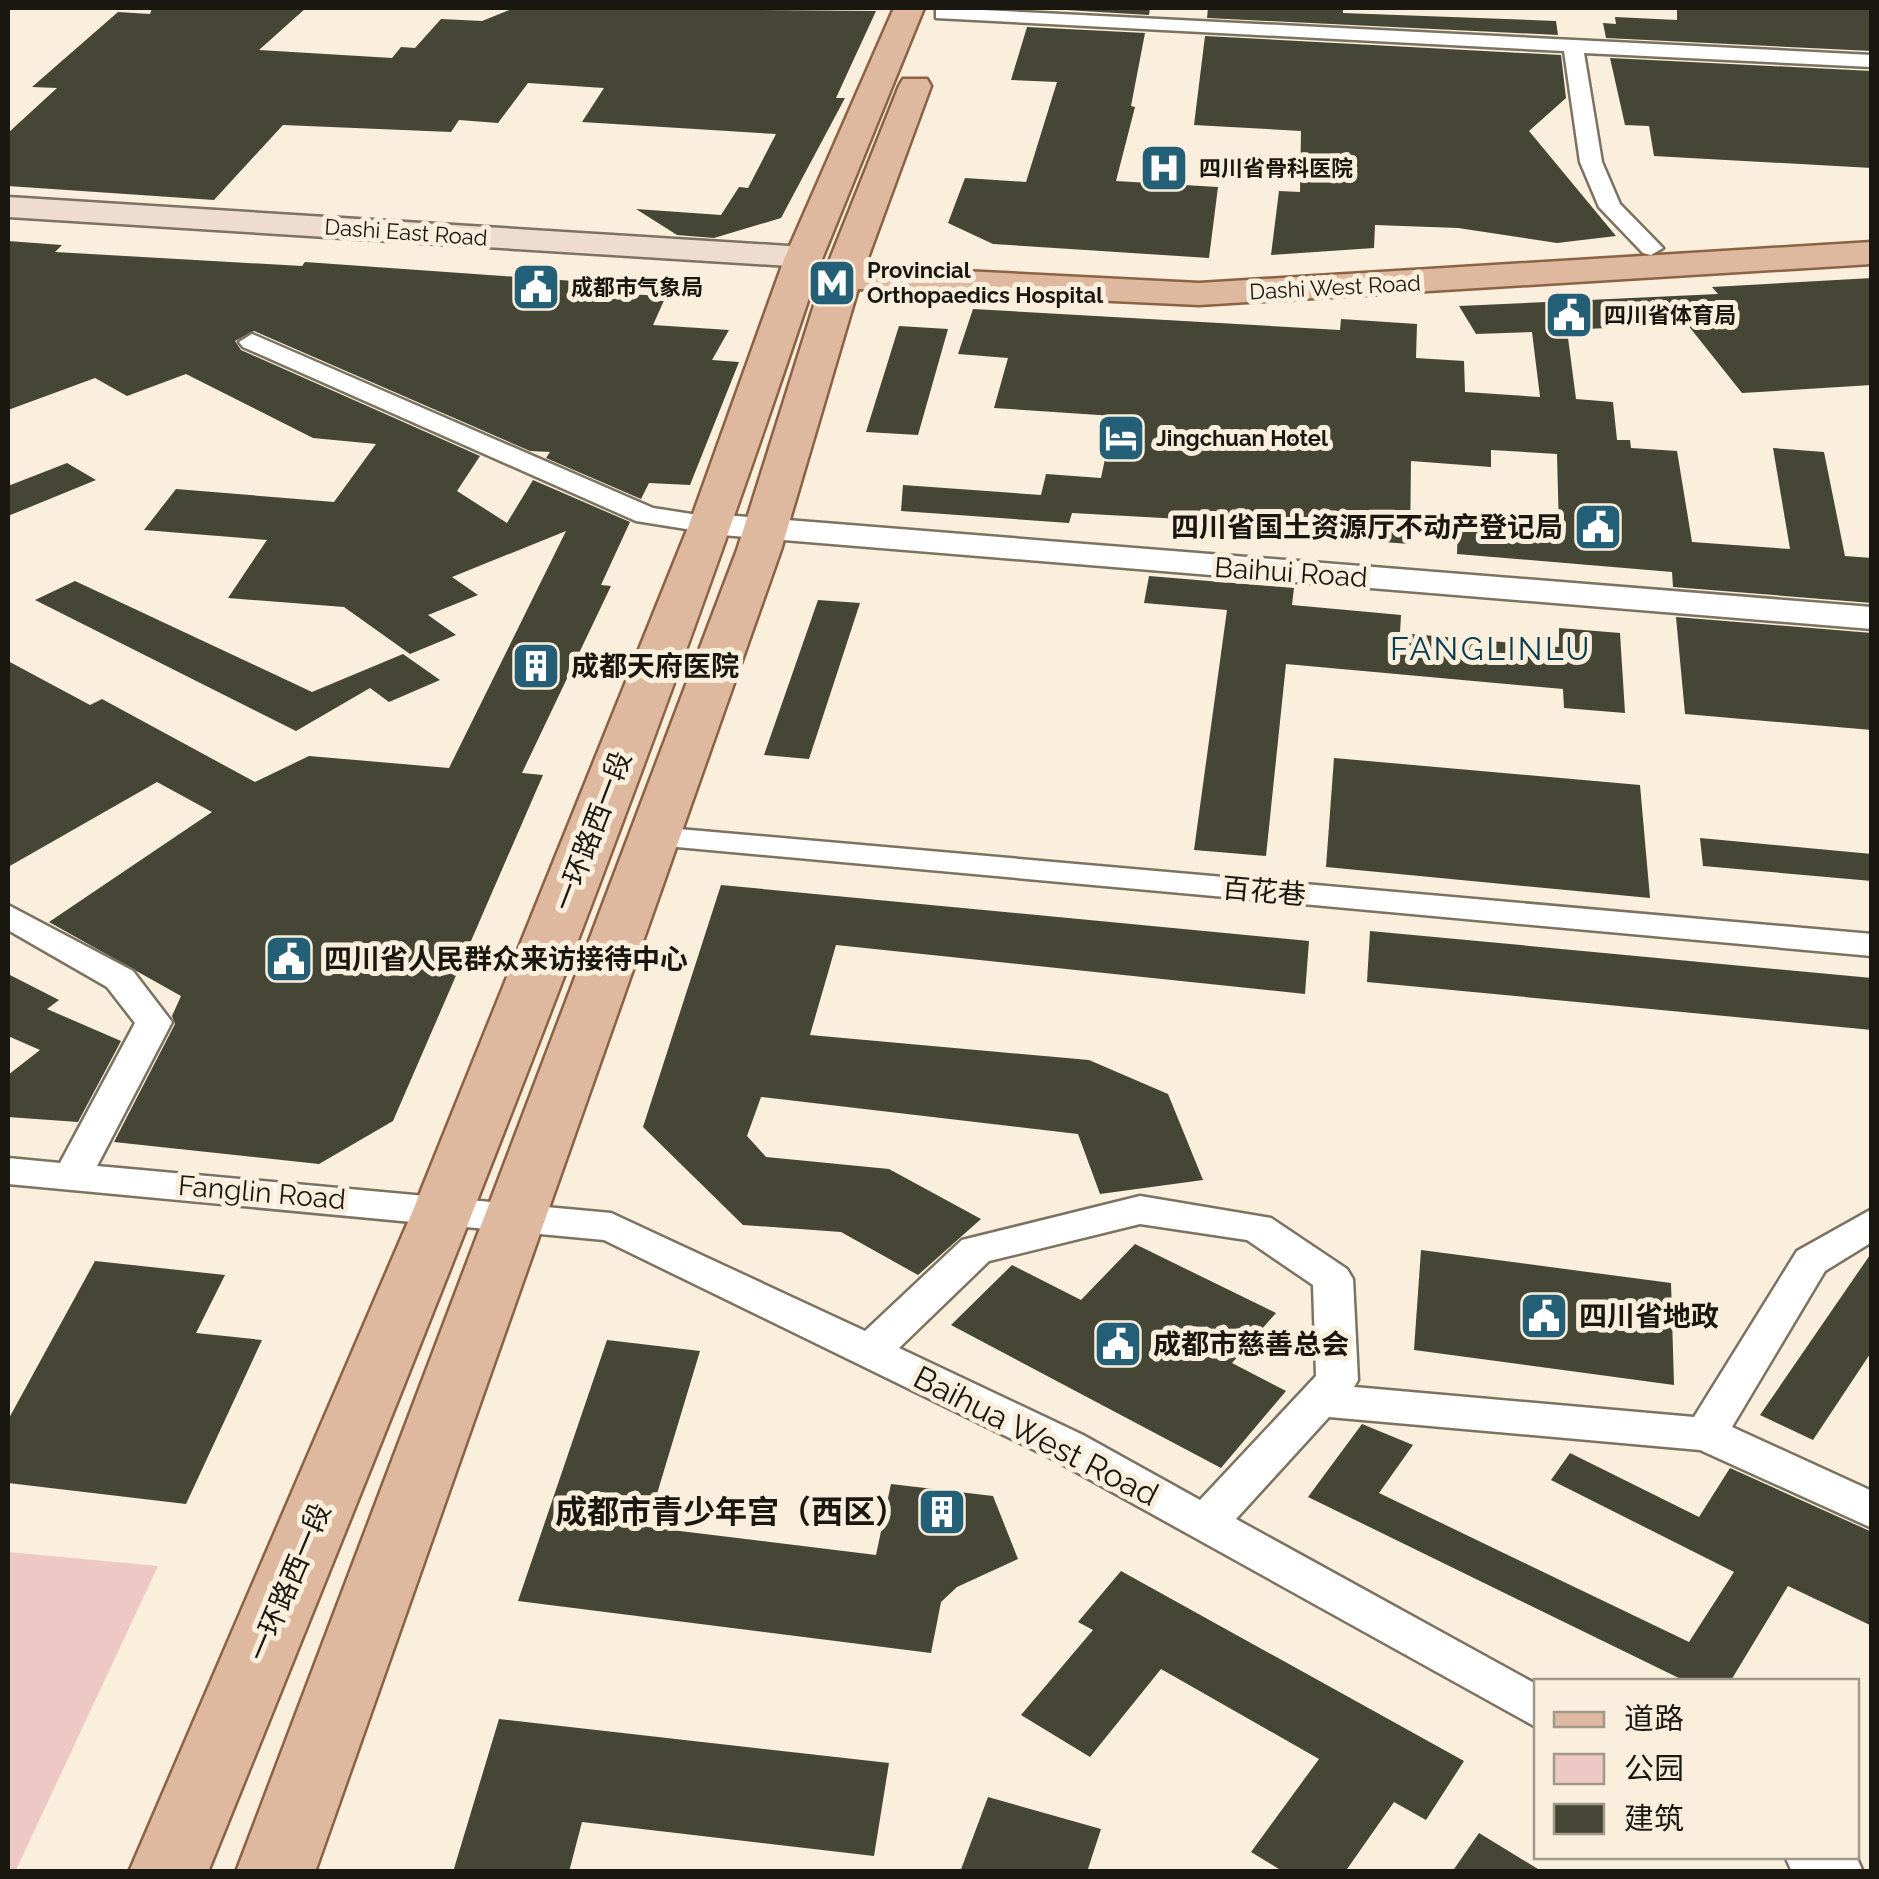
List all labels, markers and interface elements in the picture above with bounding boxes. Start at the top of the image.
hospital icon: 四川省骨科医院 [1138,142,1190,194]
place label: 四川省骨科医院 [1199,155,1353,181]
street label: Dashi East Road [324,213,488,251]
metro station icon: Provincial Orthopaedics Hospital [806,257,858,309]
place label: Provincial Orthopaedics Hospital [867,257,1104,308]
public building icon: 成都市气象局 [510,261,562,313]
street label: Dashi West Road [1249,270,1421,304]
place label: 成都市气象局 [571,274,703,300]
public building icon: 四川省体育局 [1543,289,1595,341]
place label: 四川省体育局 [1604,302,1736,328]
hotel icon: Jingchuan Hotel [1095,412,1147,464]
place label: Jingchuan Hotel [1156,425,1329,451]
public building icon: 四川省国土资源厅不动产登记局 [1572,501,1624,553]
place label: 四川省国土资源厅不动产登记局 [1171,511,1563,544]
street label: Baihui Road [1213,551,1369,594]
district label: FANGLINLU [1390,630,1592,667]
building icon: 成都天府医院 [510,640,562,692]
place label: 成都天府医院 [571,650,739,683]
street label: 一环路西一段 [547,747,638,916]
street label: 百花巷 [1221,871,1307,912]
public building icon: 四川省人民群众来访接待中心 [263,933,315,985]
place label: 四川省人民群众来访接待中心 [324,943,688,976]
street label: Fanglin Road [177,1169,347,1216]
public building icon: 四川省地政 [1518,1290,1570,1342]
place label: 四川省地政 [1579,1300,1719,1333]
public building icon: 成都市慈善总会 [1092,1318,1144,1370]
place label: 成都市慈善总会 [1153,1328,1349,1361]
street label: Baihua West Road [908,1358,1165,1513]
building icon: 成都市青少年宫（西区） [916,1486,968,1538]
place label: 成都市青少年宫（西区） [555,1493,907,1530]
street label: 一环路西一段 [241,1498,337,1666]
legend [1534,1679,1859,1859]
text: 道路 [1624,1701,1684,1736]
text: 公园 [1624,1751,1684,1786]
text: 建筑 [1624,1801,1684,1836]

